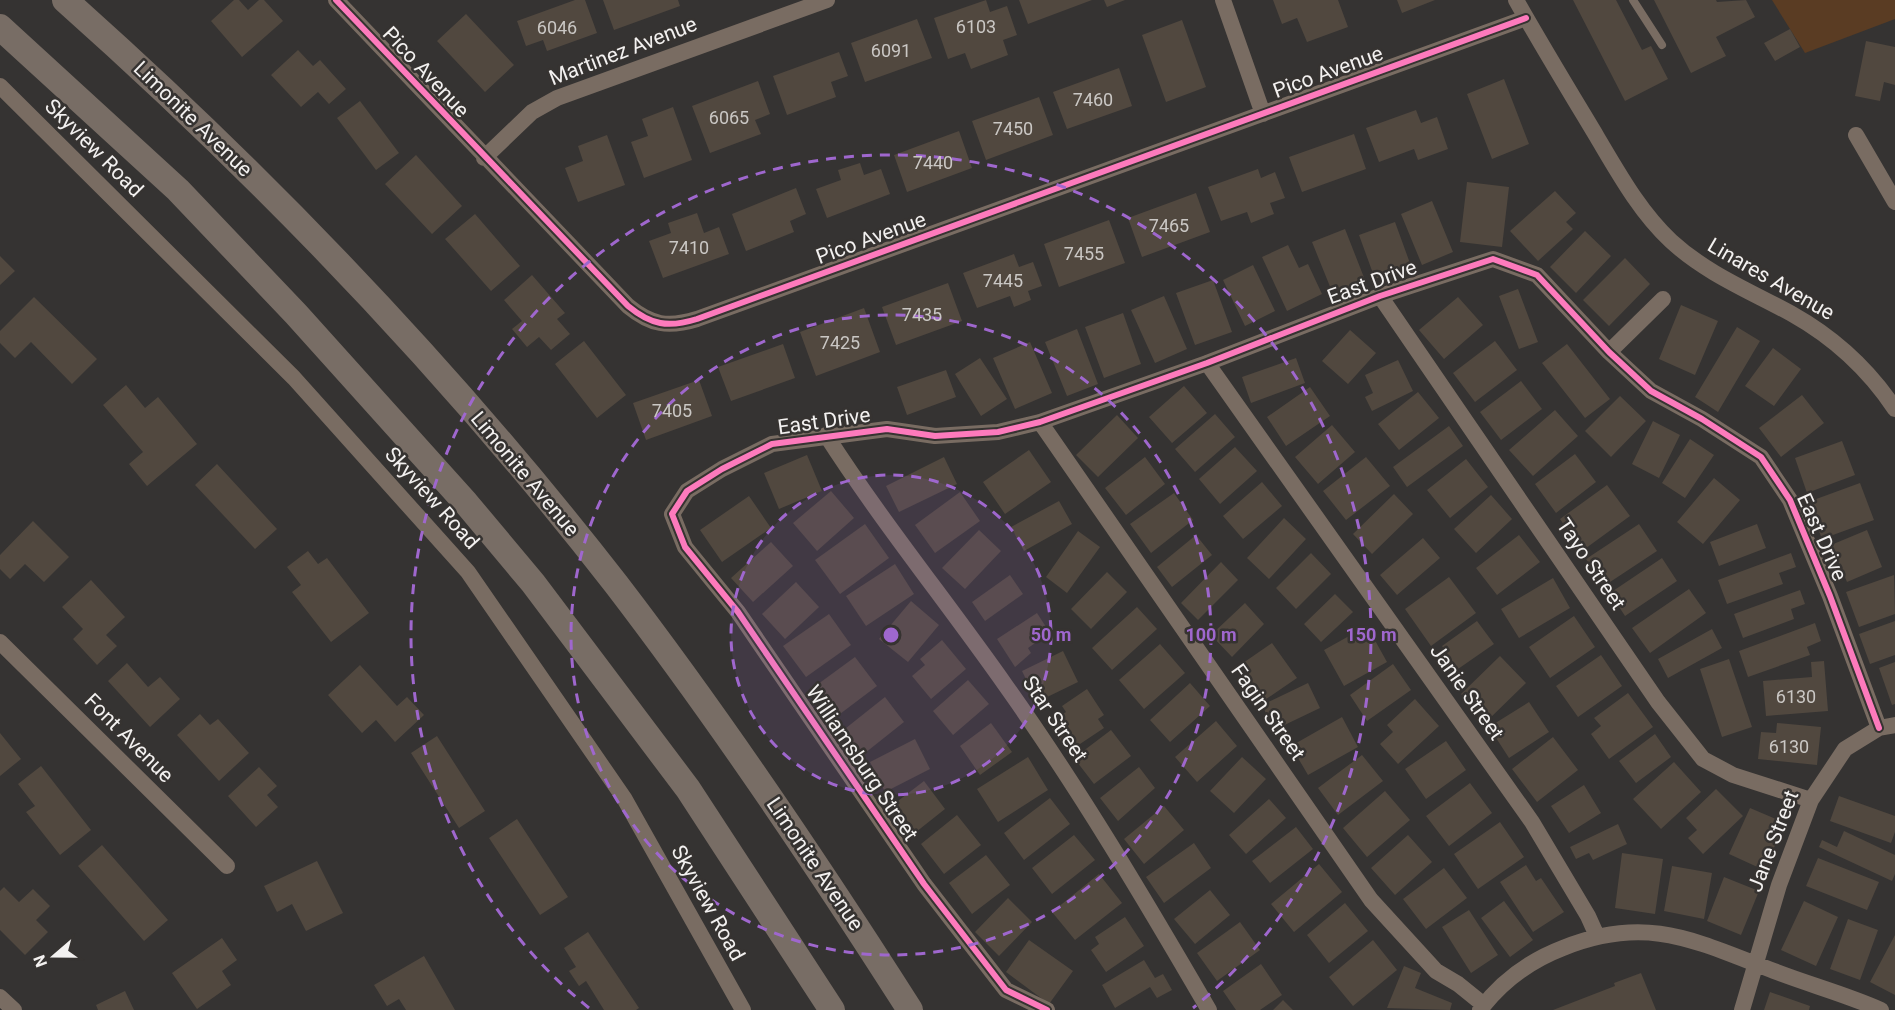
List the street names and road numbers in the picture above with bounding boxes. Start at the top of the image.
street label: Martinez Avenue [546,12,700,90]
street label: Pico Avenue [378,22,474,122]
street label: Pico Avenue [1270,41,1386,103]
street label: Limonite Avenue [129,56,257,182]
street label: Skyview Road [40,94,148,202]
street label: Pico Avenue [813,207,929,269]
street label: Linares Avenue [1703,233,1839,325]
street label: East Drive [1324,255,1420,309]
street label: East Drive [776,403,872,439]
street label: Limonite Avenue [466,407,584,541]
street label: Skyview Road [380,442,484,554]
street label: East Drive [1792,489,1852,585]
street label: Tayo Street [1552,514,1630,614]
street label: Janie Street [1425,639,1509,745]
street label: Fagin Street [1226,659,1310,765]
street label: Star Street [1018,671,1093,767]
street label: Williamsburg Street [801,681,923,845]
street label: Font Avenue [80,689,178,787]
street label: Jane Street [1743,787,1803,895]
street label: Limonite Avenue [762,793,868,935]
street label: Skyview Road [666,841,750,965]

